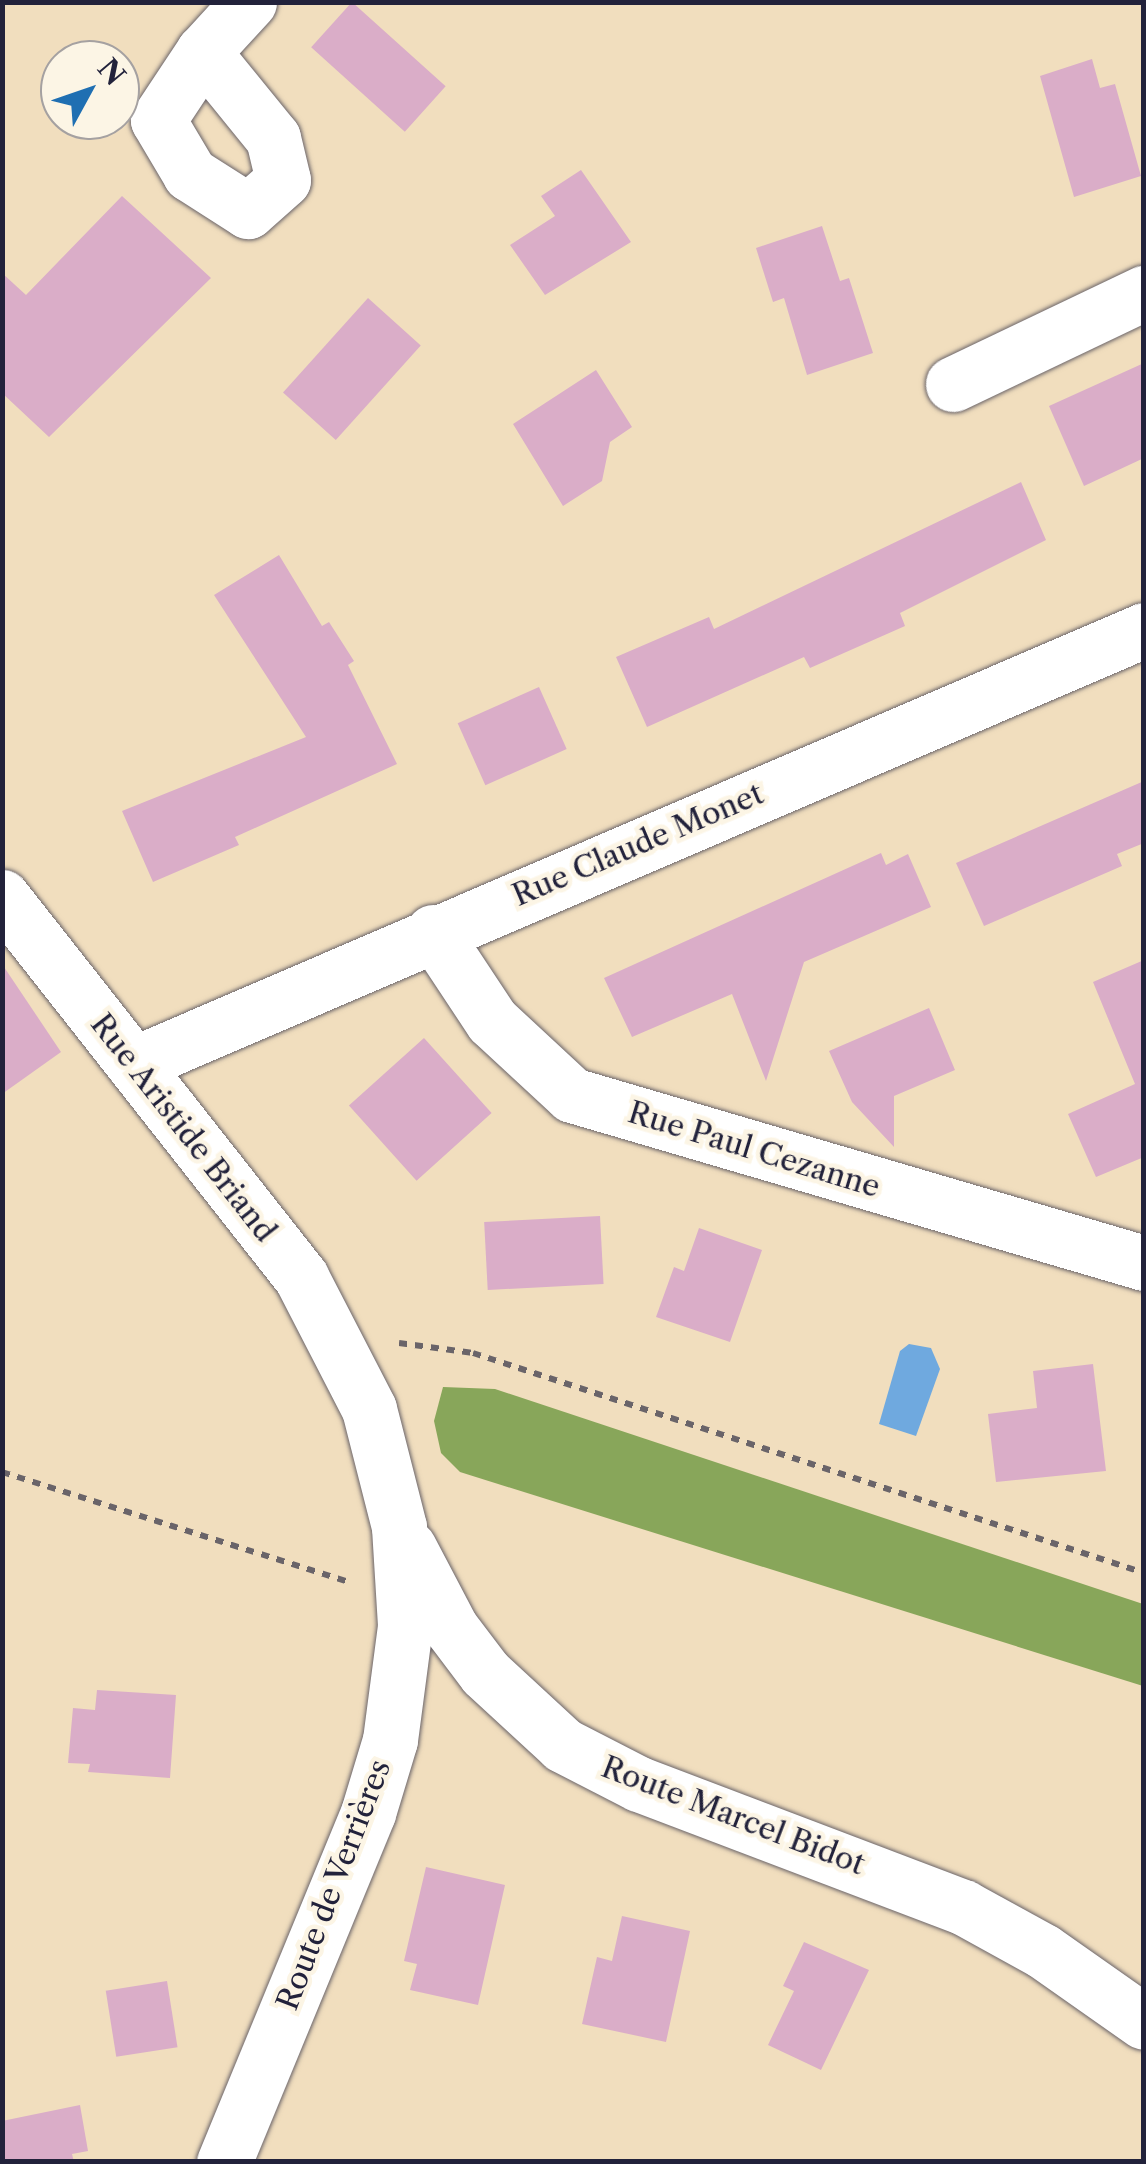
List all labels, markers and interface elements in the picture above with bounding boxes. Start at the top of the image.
north arrow [40,40,140,140]
text: N [91,52,132,92]
street label: Rue Claude Monet [507,776,769,914]
street label: Rue Aristide Briand [83,1006,283,1250]
street label: Rue Paul Cezanne [624,1095,884,1205]
street label: Route Marcel Bidot [596,1749,870,1883]
street label: Route de Verrières [270,1754,398,2016]

